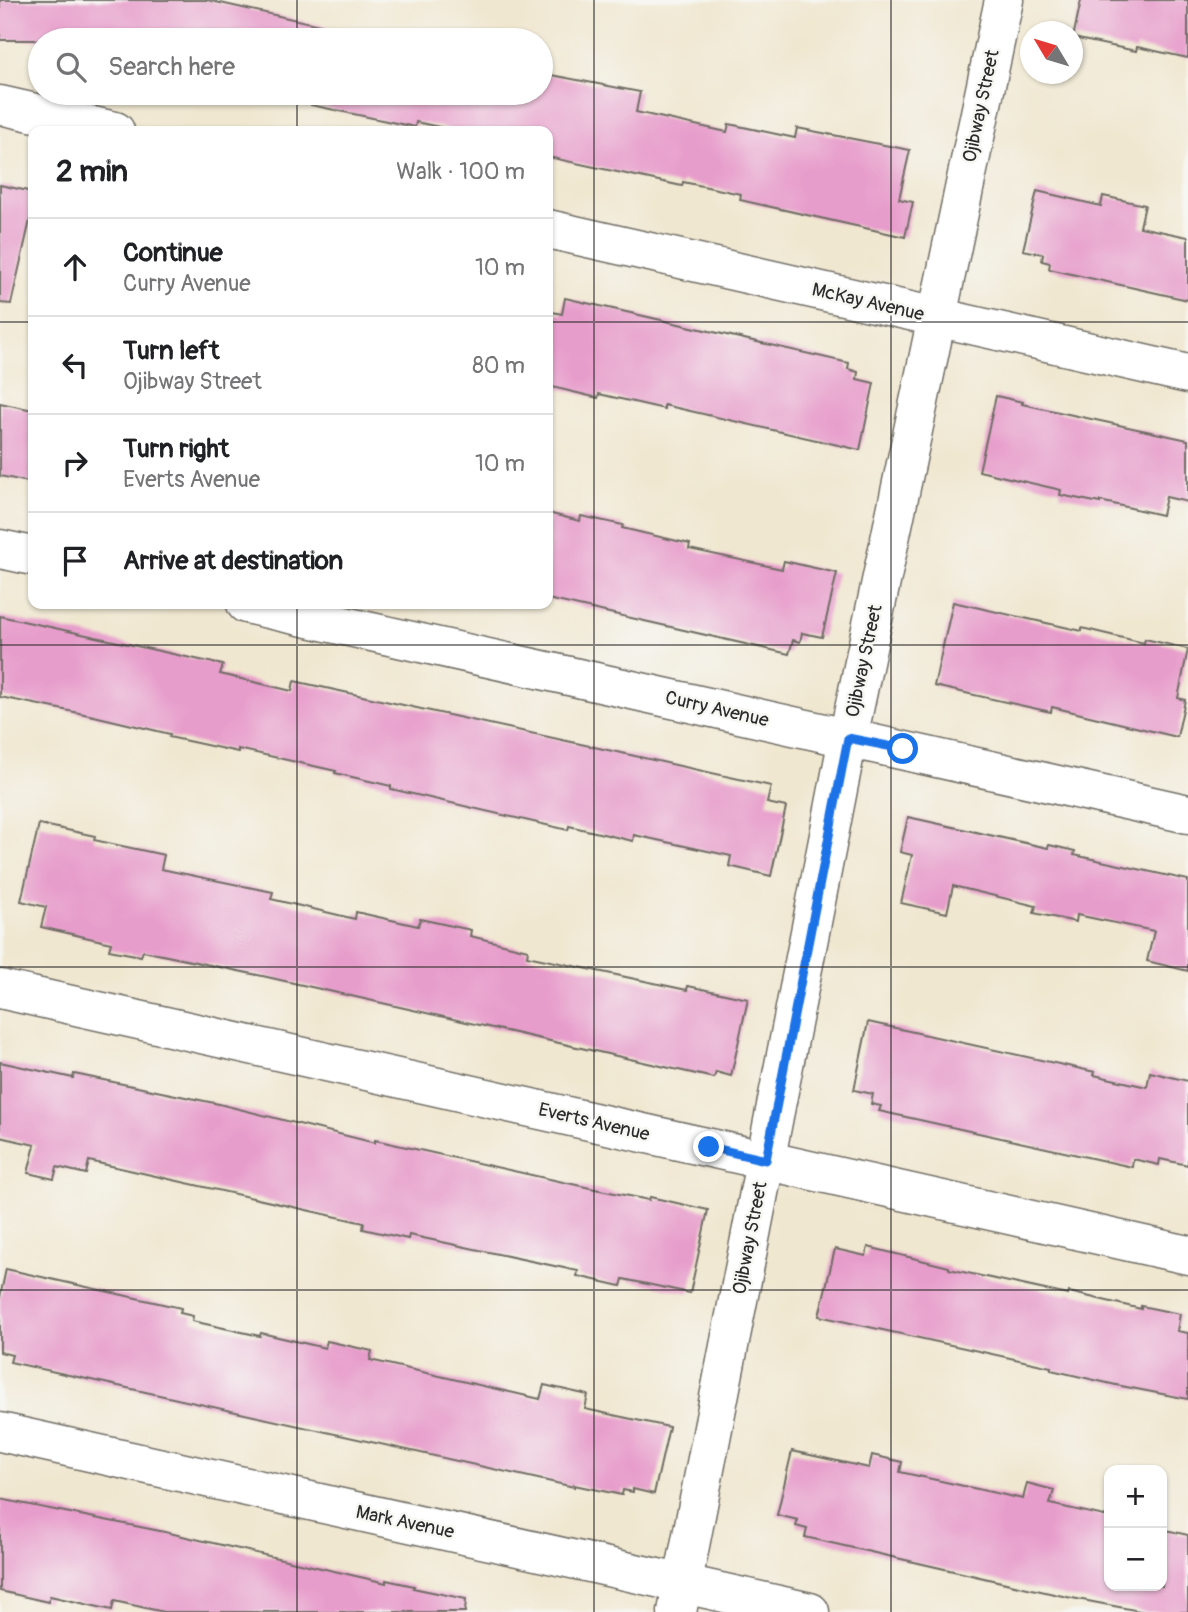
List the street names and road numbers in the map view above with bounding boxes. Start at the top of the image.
street label: Ojibway Street [957,47,1005,165]
street label: McKay Avenue [810,277,927,327]
street label: Ojibway Street [840,602,888,720]
street label: Curry Avenue [663,685,772,733]
street label: Everts Avenue [536,1098,652,1147]
street label: Ojibway Street [727,1179,773,1297]
street label: Mark Avenue [354,1500,457,1544]

